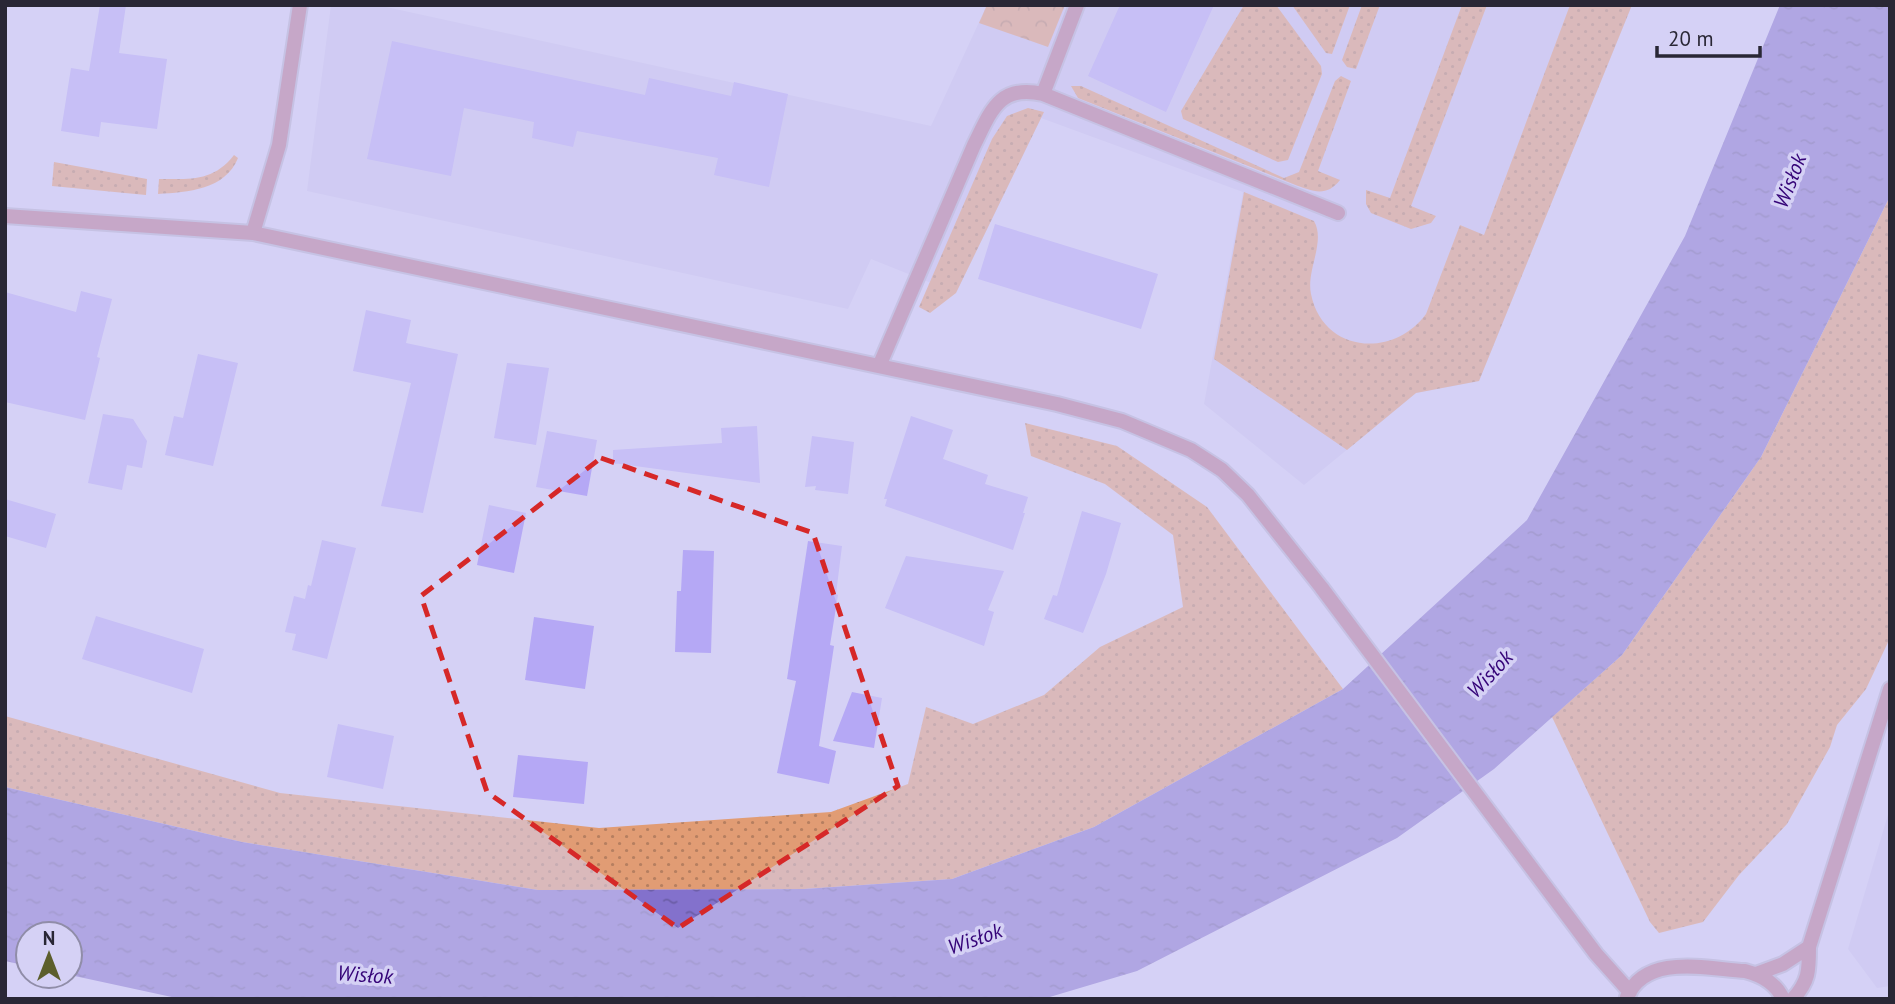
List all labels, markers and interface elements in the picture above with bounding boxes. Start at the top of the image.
scale bar [1657,14,1760,58]
text: 20 m [1668,25,1714,52]
water label: Wisłok [1767,148,1813,212]
water label: Wisłok [1461,643,1520,703]
water label: Wisłok [944,916,1007,960]
north arrow [14,920,84,990]
text: N [43,926,55,950]
water label: Wisłok [336,959,395,990]

